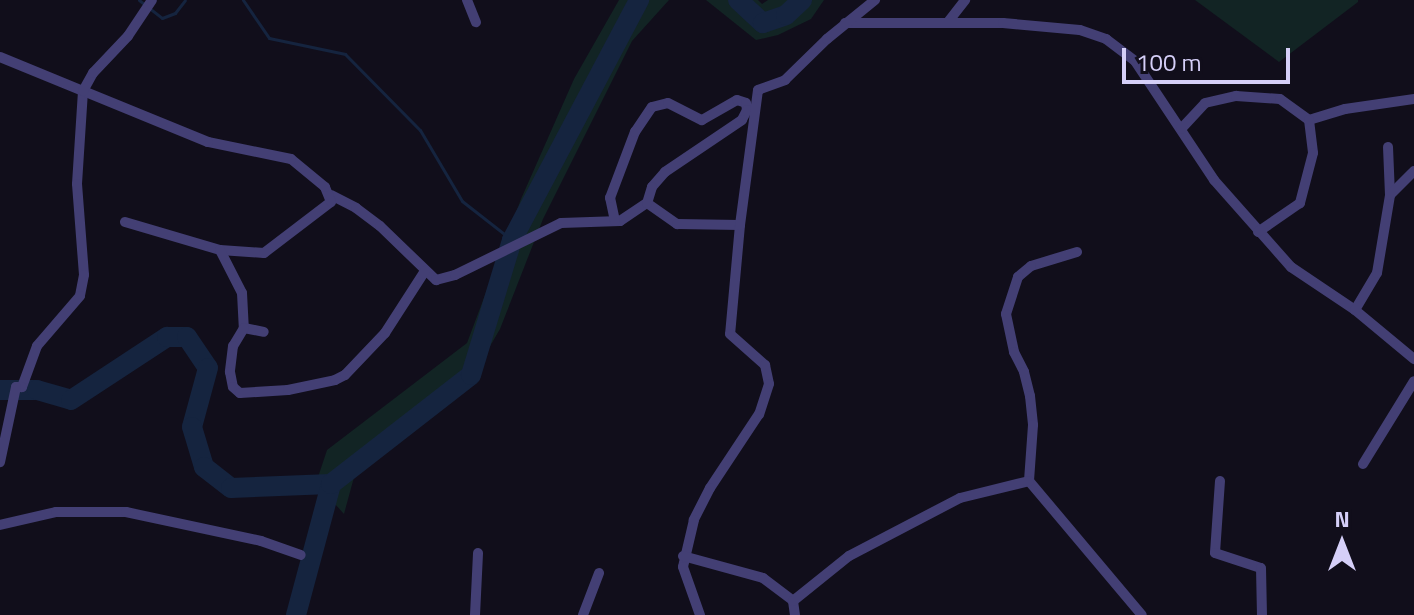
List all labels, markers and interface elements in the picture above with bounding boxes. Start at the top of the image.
scale bar [1126,32,1294,82]
text: 100 m [1136,44,1202,80]
text: N [1334,502,1350,536]
north arrow [1302,503,1382,583]

